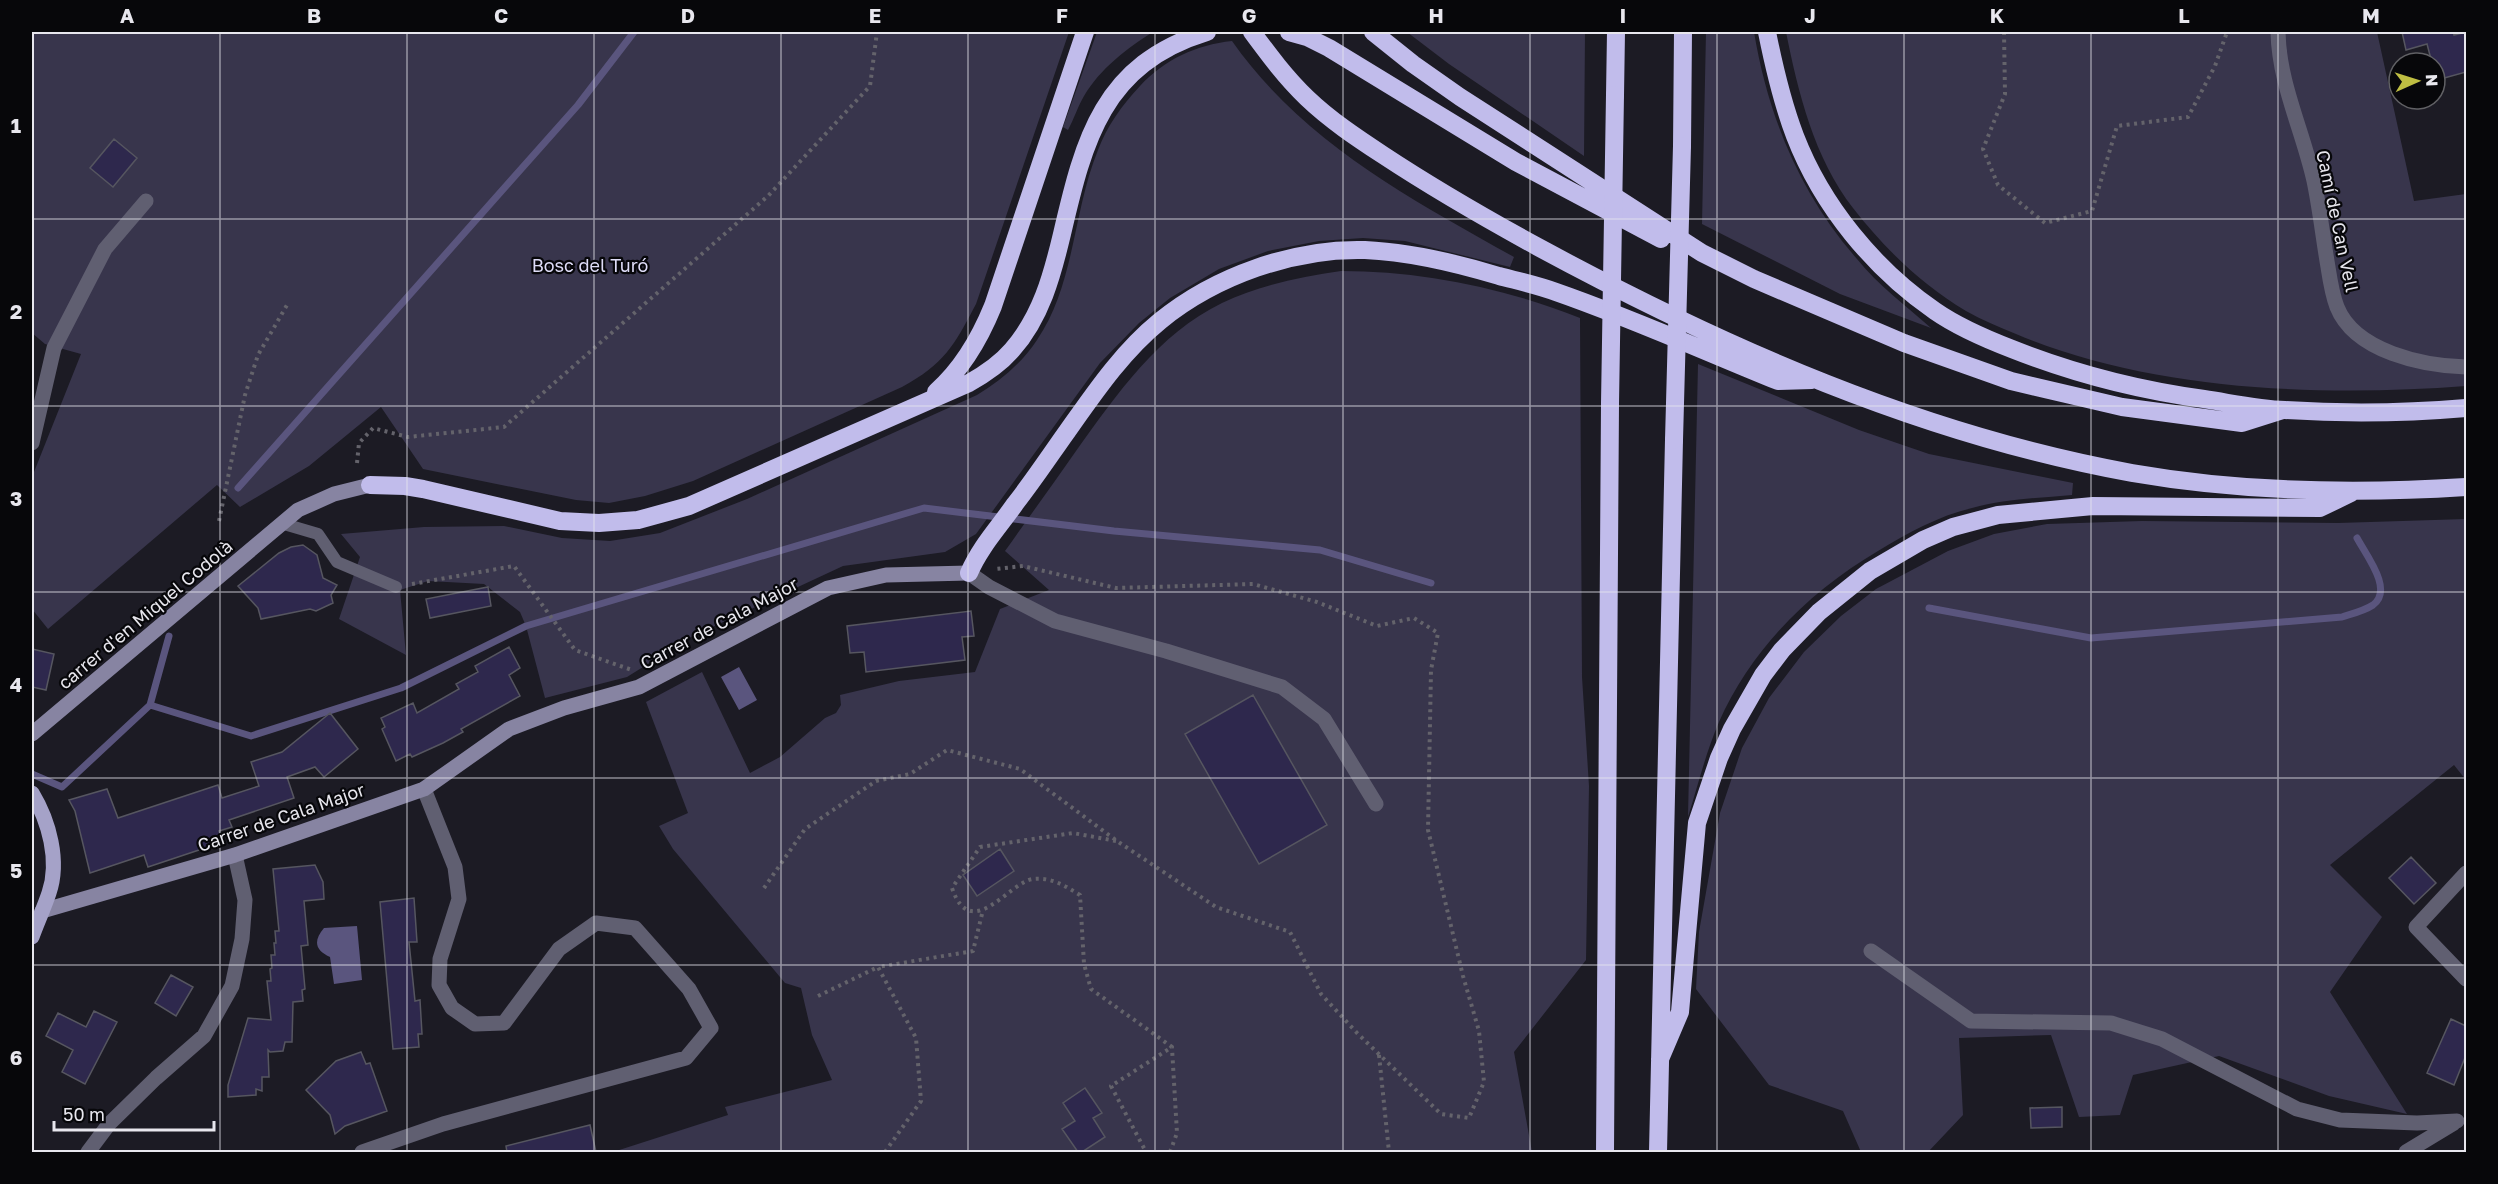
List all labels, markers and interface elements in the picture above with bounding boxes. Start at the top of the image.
text: A [120,3,134,27]
text: B [307,3,321,27]
text: C [494,3,508,27]
text: D [681,3,695,27]
text: E [869,3,881,27]
text: F [1056,3,1068,27]
text: G [1242,3,1256,27]
text: H [1428,3,1444,27]
text: I [1620,3,1626,27]
text: J [1804,3,1816,27]
text: K [1990,3,2005,27]
text: L [2178,3,2190,27]
text: M [2362,3,2380,27]
north arrow [2387,51,2447,111]
text: N [2422,74,2442,87]
text: 1 [11,113,21,137]
street label: Camí de Can Vell [2312,148,2364,294]
park label: Bosc del Turó [532,254,648,276]
text: 2 [10,299,22,323]
text: 3 [10,486,22,510]
street label: carrer d'en Miquel Codolà [53,535,237,693]
street label: Carrer de Cala Major [636,572,802,674]
text: 4 [10,672,22,696]
street label: Carrer de Cala Major [195,778,367,856]
text: 5 [10,858,22,882]
text: 6 [10,1045,22,1069]
scale bar [54,1094,214,1132]
text: 50 m [63,1103,105,1125]

